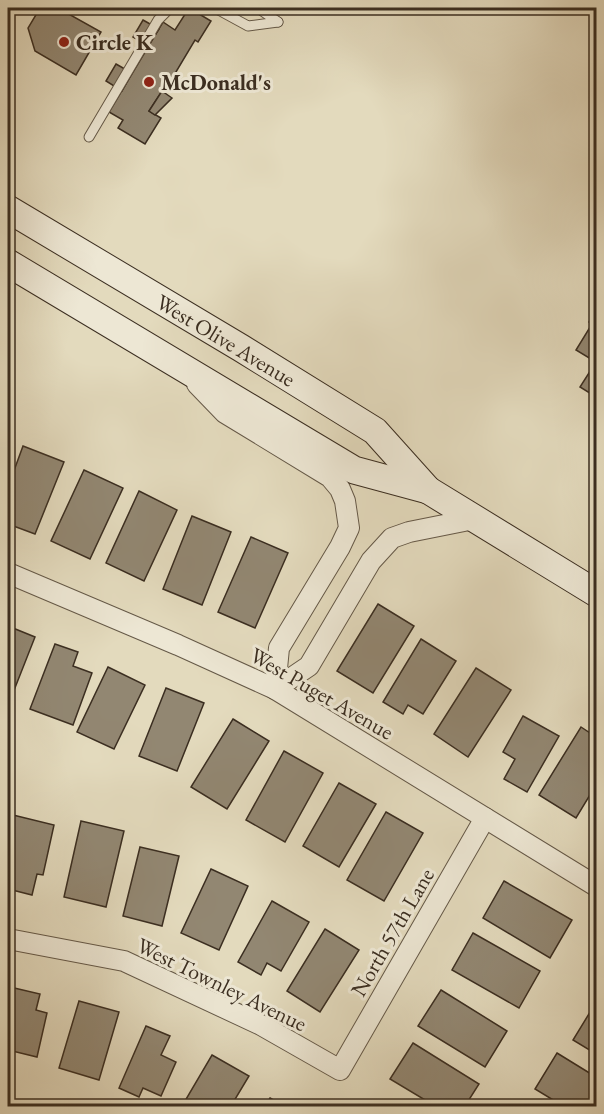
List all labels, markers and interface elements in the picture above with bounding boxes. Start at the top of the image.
place label: Circle K [76,28,153,57]
marker: Circle K [57,35,71,49]
place label: McDonald's [161,68,271,97]
marker: McDonald's [142,75,156,89]
street label: West Olive Avenue [151,287,301,394]
street label: West Puget Avenue [245,641,399,747]
street label: North 57th Lane [344,862,441,1002]
street label: West Townley Avenue [132,931,312,1038]

